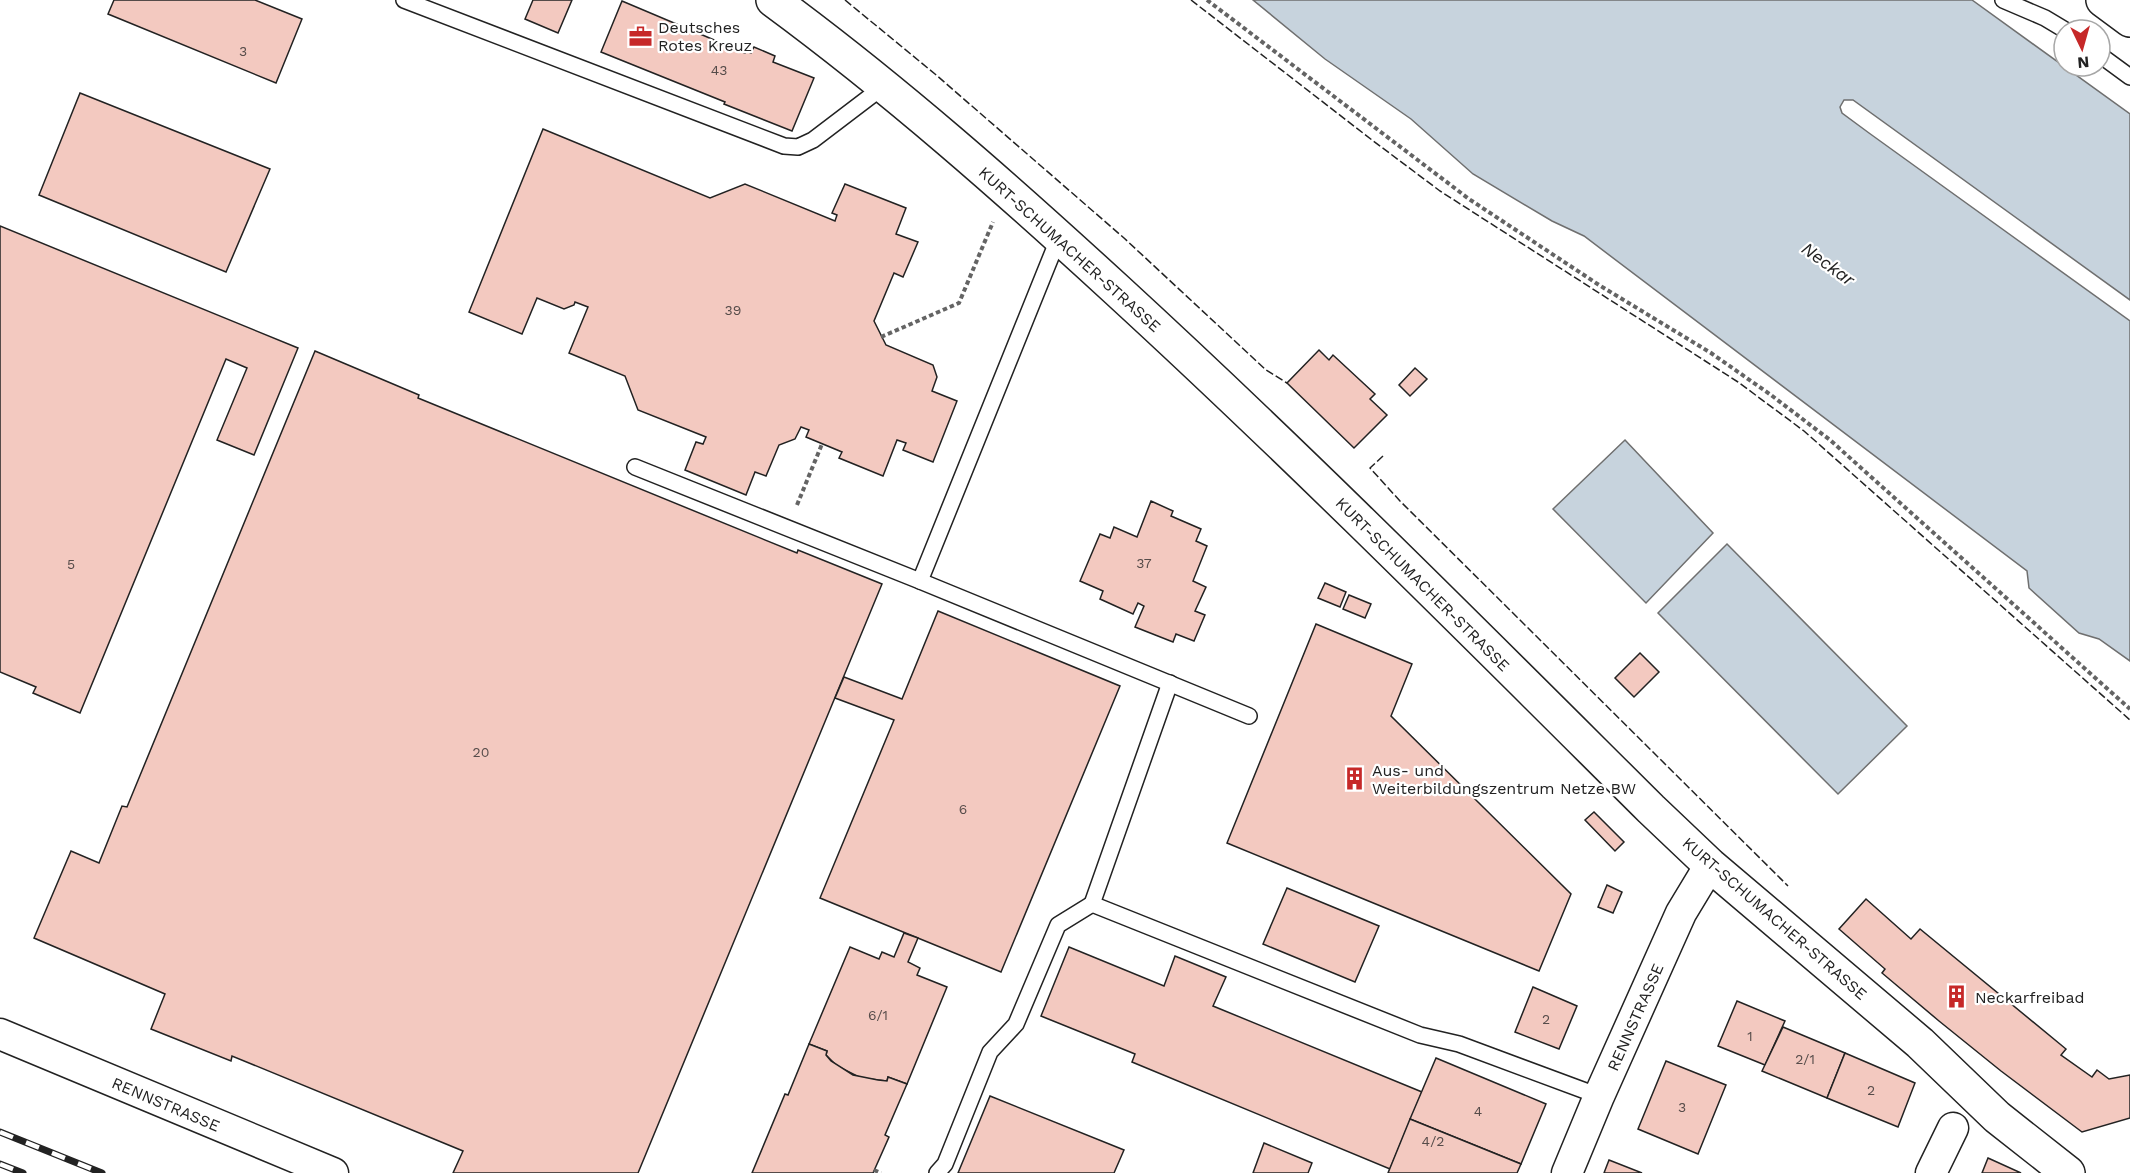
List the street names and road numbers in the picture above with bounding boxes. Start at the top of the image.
street label: KURT-SCHUMACHER-STRASSE [975,163,1165,336]
street label: KURT-SCHUMACHER-STRASSE [1332,493,1514,675]
street label: KURT-SCHUMACHER-STRASSE [1679,833,1871,1004]
street label: RENNSTRASSE [1603,961,1668,1074]
street label: RENNSTRASSE [109,1073,223,1136]

